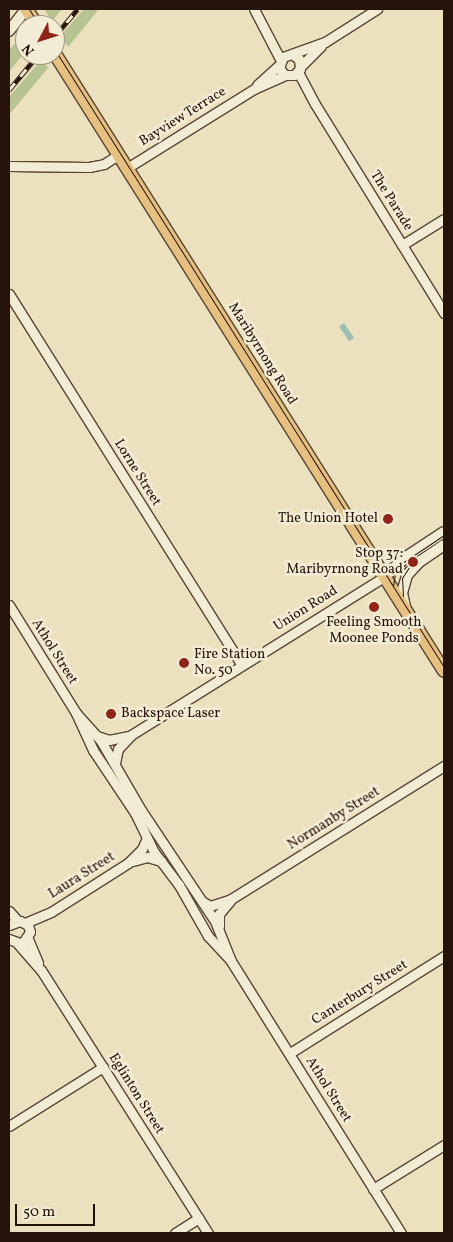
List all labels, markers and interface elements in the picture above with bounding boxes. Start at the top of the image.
north arrow [15,15,65,65]
text: N [18,39,39,59]
street label: Bayview Terrace [136,83,230,151]
street label: The Parade [366,168,416,234]
street label: Maribyrnong Road [224,300,300,408]
street label: Lorne Street [110,436,164,510]
place label: The Union Hotel [278,511,378,527]
marker: The Union Hotel [382,513,394,525]
place label: Stop 37: Maribyrnong Road [286,546,403,578]
marker: Stop 37: Maribyrnong Road [407,556,419,568]
street label: Union Road [271,583,341,635]
marker: Feeling Smooth Moonee Ponds [368,601,380,613]
place label: Feeling Smooth Moonee Ponds [326,615,422,648]
street label: Athol Street [27,616,81,688]
place label: Fire Station No. 50 [194,647,265,680]
marker: Fire Station No. 50 [178,657,190,669]
place label: Backspace Laser [121,706,220,722]
marker: Backspace Laser [105,708,117,720]
street label: Normanby Street [285,784,383,854]
street label: Laura Street [46,849,118,903]
street label: Canterbury Street [309,957,411,1029]
street label: Eglinton Street [104,1050,168,1138]
street label: Athol Street [301,1054,355,1126]
scale bar [18,1194,98,1226]
text: 50 m [23,1202,55,1223]

